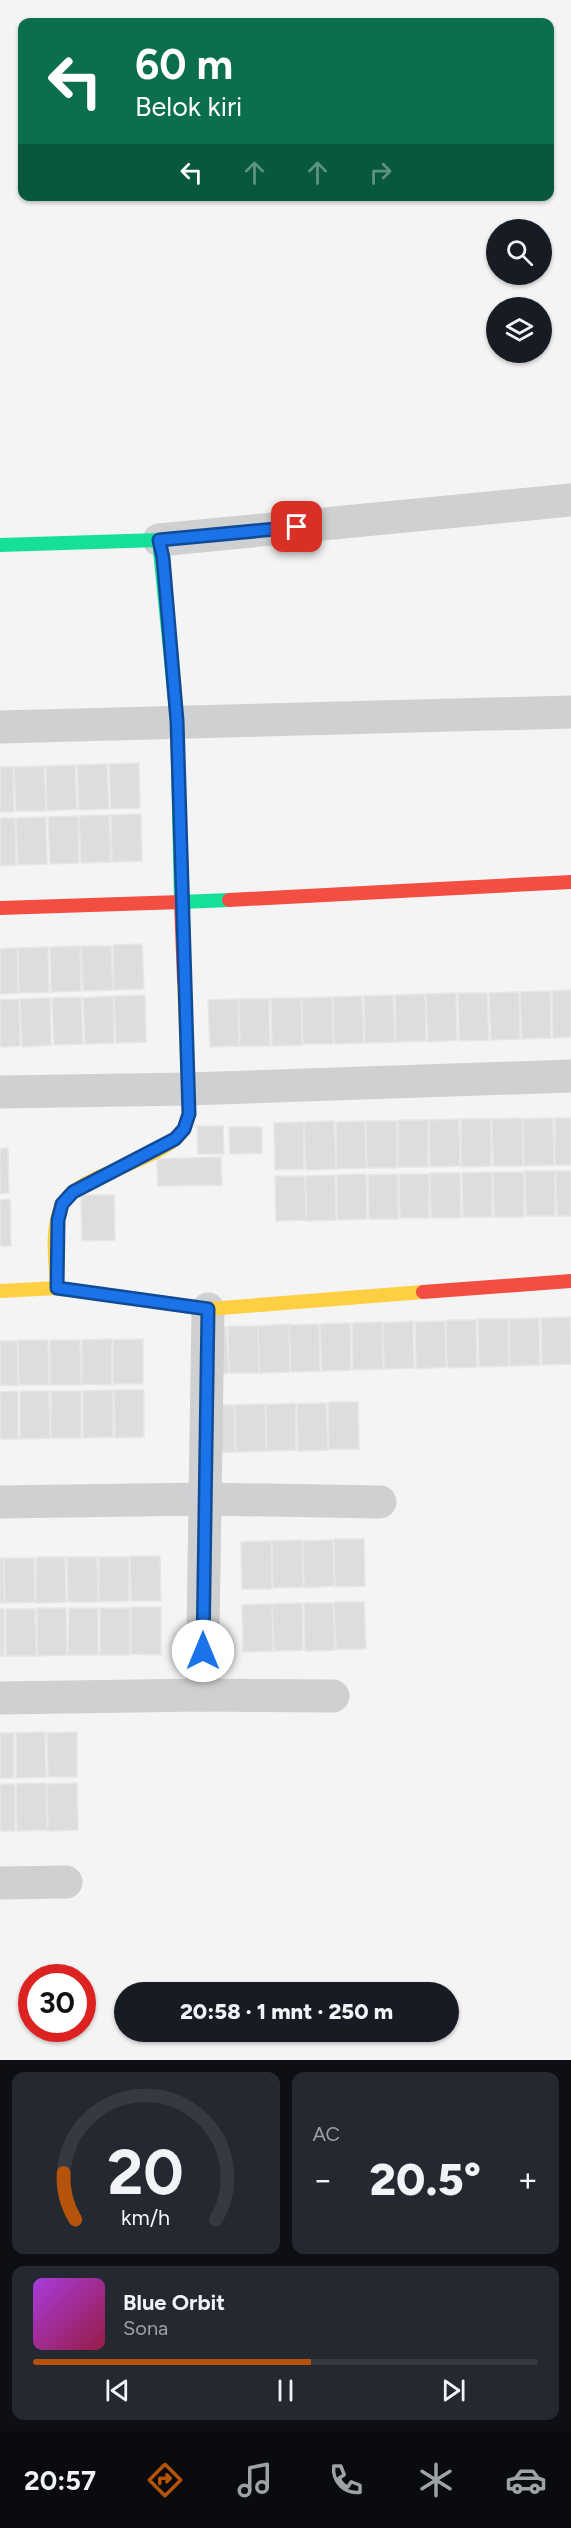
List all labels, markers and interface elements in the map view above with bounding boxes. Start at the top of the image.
text: 60 m [135,39,233,90]
icon: left [36,42,114,120]
text: Belok kiri [135,90,242,123]
icon: left [175,156,208,189]
icon: ahead [238,156,271,189]
icon: ahead [301,156,334,189]
icon: right [364,156,397,189]
map controls [486,219,552,363]
button: search [486,219,552,285]
button: layers [486,297,552,363]
pin [271,501,322,552]
icon: arrive [280,510,313,543]
position arrow [171,1619,235,1683]
speed limit sign: 30 [18,1964,96,2042]
text: 20:58 · 1 mnt · 250 m [180,1998,393,2025]
text: AC [313,2122,340,2146]
text: 20 [107,2135,184,2210]
text: 20.5° [370,2152,481,2206]
text: − [313,2160,333,2199]
text: + [517,2160,538,2199]
text: km/h [121,2205,170,2230]
text: Blue Orbit [123,2289,225,2316]
text: Sona [123,2316,168,2340]
icon: previous [101,2374,134,2407]
icon: pause [269,2374,302,2407]
icon: next [437,2374,470,2407]
icon: directions [144,2459,186,2501]
icon: music [234,2459,276,2501]
icon: phone [325,2459,367,2501]
icon: climate [415,2459,457,2501]
icon: car [505,2459,547,2501]
text: 20:57 [24,2464,96,2497]

